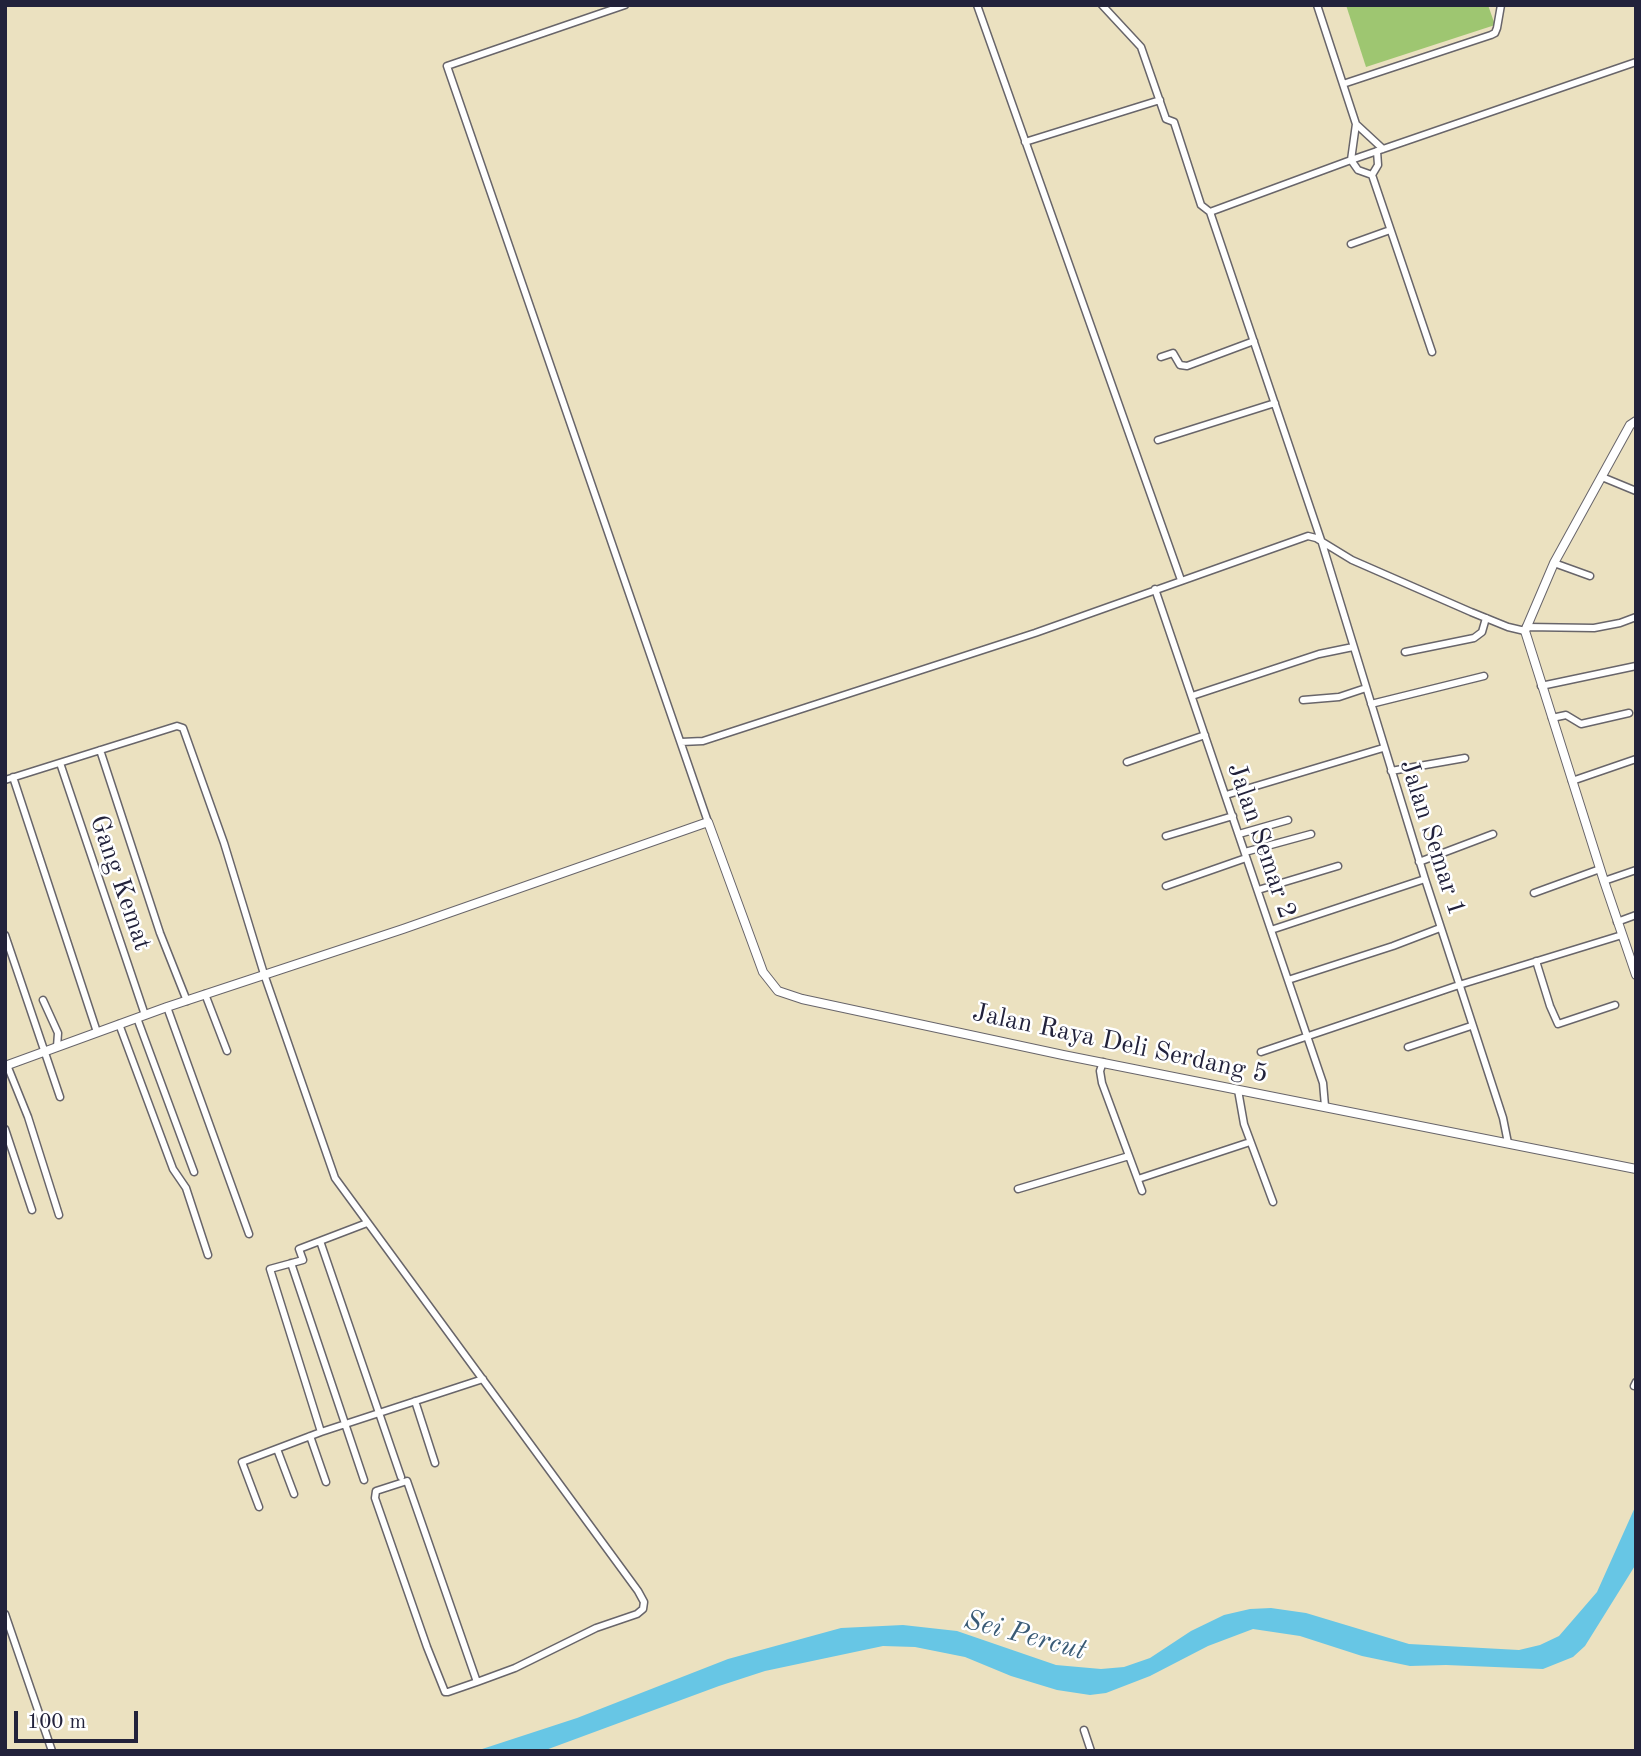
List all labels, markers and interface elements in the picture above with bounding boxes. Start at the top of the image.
street label: Jalan Semar 1 [1392,756,1472,920]
street label: Jalan Semar 2 [1220,759,1302,923]
street label: Gang Kemat [82,811,158,955]
street label: Jalan Raya Deli Serdang 5 [969,997,1271,1091]
water label: Sei Percut [960,1604,1090,1668]
scale bar [18,1696,142,1740]
text: 100 m [27,1712,86,1733]

